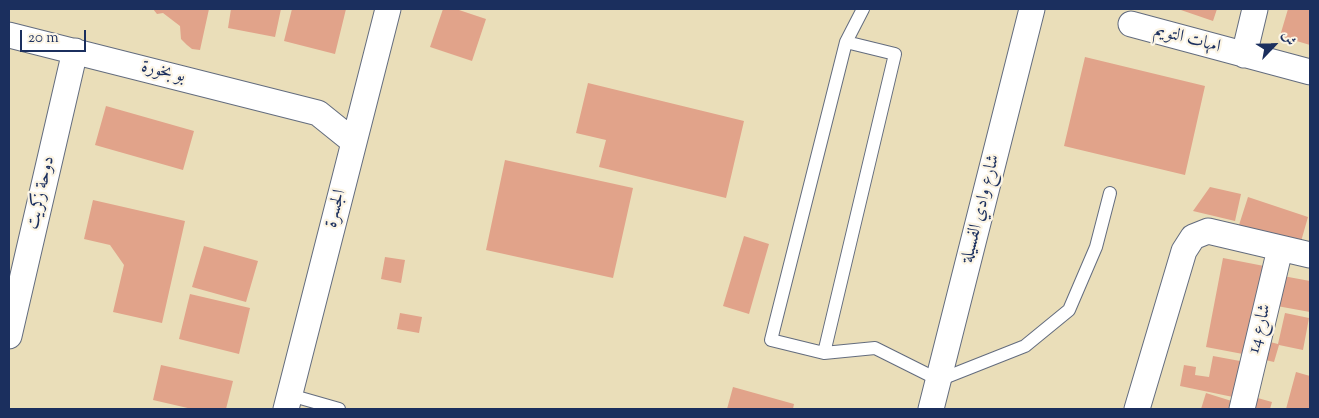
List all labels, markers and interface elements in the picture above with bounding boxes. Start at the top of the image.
scale bar [22,20,89,52]
north arrow [1249,20,1299,70]
street label: امهات التويم [1151,21,1223,59]
text: 20 m [28,28,59,49]
text: ش [1276,28,1300,49]
street label: بو بخورة [139,57,187,89]
street label: شارع وادي الفسيلة [958,153,1006,265]
street label: دوحة زكريت [23,154,61,232]
street label: الجسرة [322,188,352,230]
street label: شارع 14 [1244,302,1278,356]

